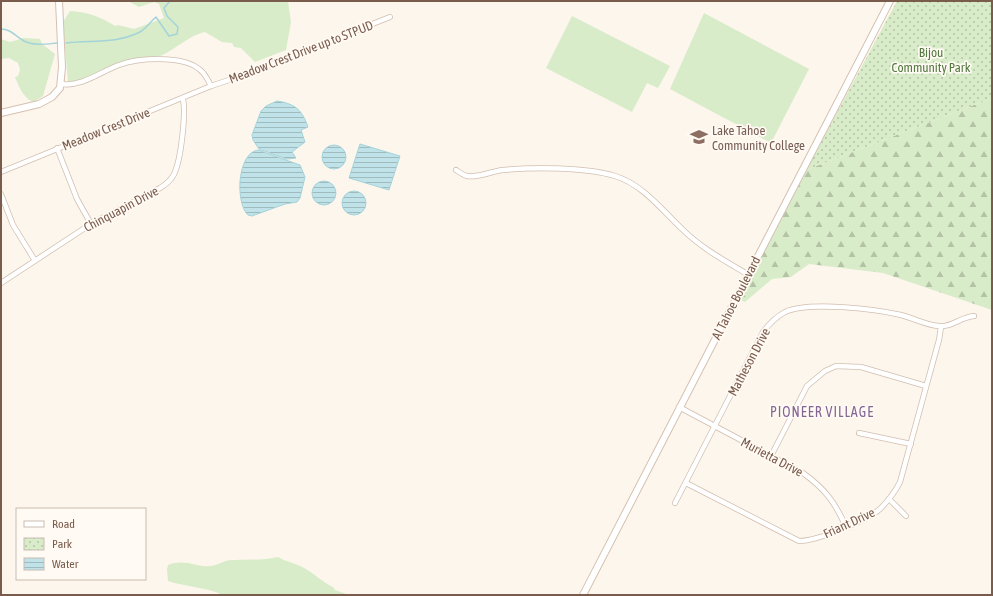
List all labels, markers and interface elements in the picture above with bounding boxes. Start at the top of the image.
street label: Meadow Crest Drive up to STPUD [227,18,375,86]
park label: Bijou Community Park [892,45,971,75]
street label: Meadow Crest Drive [60,105,152,153]
place label: Lake Tahoe Community College [712,123,805,153]
school or university icon: Lake Tahoe Community College [689,127,709,147]
street label: Chinquapin Drive [81,183,161,235]
street label: Al Tahoe Boulevard [709,254,763,342]
street label: Matheson Drive [725,325,773,399]
district label: PIONEER VILLAGE [770,404,874,420]
street label: Murietta Drive [738,434,806,480]
street label: Friant Drive [821,505,877,541]
legend [16,508,146,580]
text: Road [52,517,75,531]
text: Park [52,537,73,551]
text: Water [52,557,79,571]

